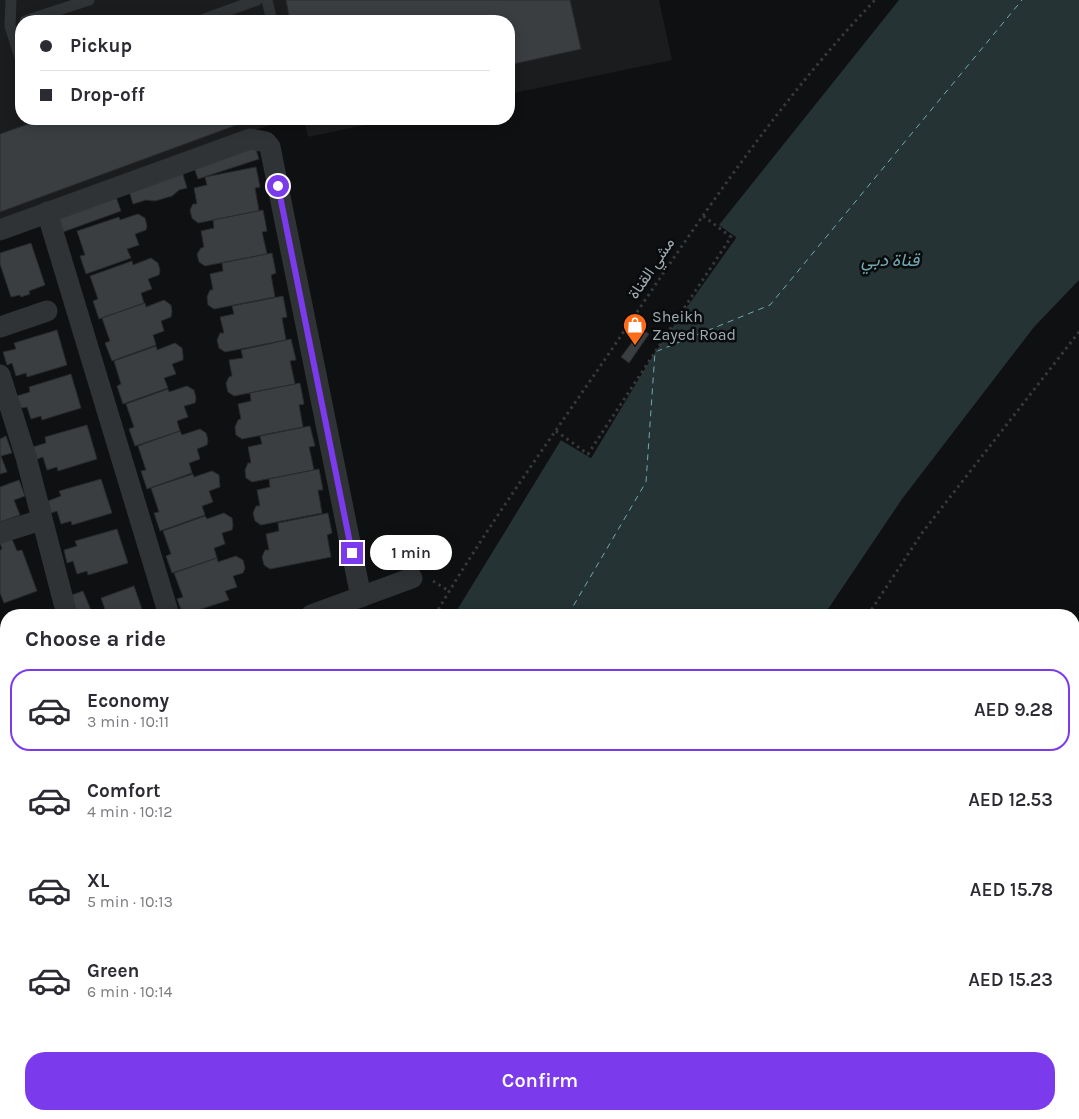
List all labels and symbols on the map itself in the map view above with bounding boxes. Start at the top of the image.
route start [267,175,289,197]
street label: مشي القناة [624,234,682,304]
water label: قناة دبي [861,249,921,275]
place label: Sheikh Zayed Road [652,307,736,344]
shop icon: Sheikh Zayed Road [622,312,648,346]
callout: 1 min [370,536,452,570]
route end [341,542,363,564]

